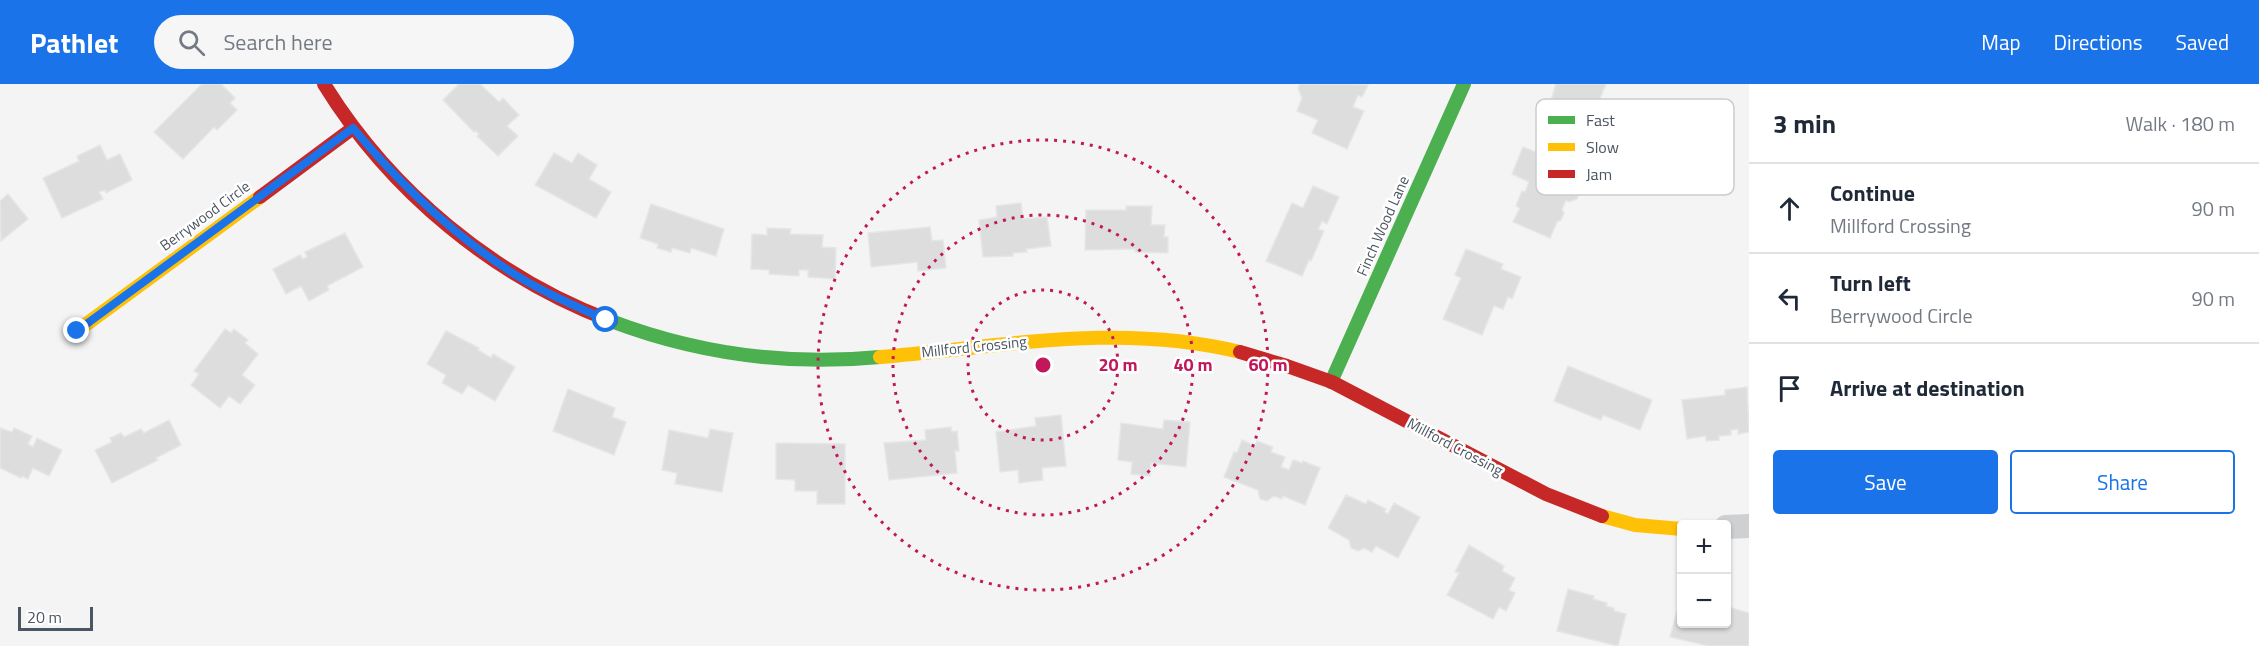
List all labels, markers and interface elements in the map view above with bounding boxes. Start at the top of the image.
search box [154,15,574,69]
text: Pathlet [30,21,118,64]
text: Search here [223,25,333,59]
icon: search [175,26,208,59]
text: Map [1981,26,2021,58]
text: Directions [2054,26,2143,58]
text: Saved [2176,26,2229,58]
legend [1536,99,1734,195]
text: 3 min [1773,104,1836,143]
text: Fast [1586,108,1615,132]
text: Walk · 180 m [2126,108,2235,139]
text: Slow [1586,135,1619,159]
text: Jam [1586,162,1612,186]
street label: Finch Wood Lane [1350,172,1415,280]
street label: Berrywood Circle [155,175,255,256]
text: Continue [1830,176,1915,210]
icon: ahead [1773,192,1806,225]
text: 90 m [2191,193,2235,224]
text: Millford Crossing [1830,210,1971,241]
text: Turn left [1830,266,1911,300]
icon: left [1773,282,1806,315]
text: 90 m [2191,283,2235,314]
text: Berrywood Circle [1830,300,1973,331]
route start [592,306,618,332]
route end [63,317,89,343]
street label: Millford Crossing [920,330,1028,363]
text: 20 m [1098,351,1138,378]
text: 40 m [1173,351,1213,378]
text: 60 m [1248,351,1288,378]
centre of rings [1033,355,1053,375]
text: Arrive at destination [1830,371,2025,405]
icon: arrive [1773,372,1806,405]
street label: Millford Crossing [1403,412,1508,482]
button: Save [1773,450,1998,514]
button: Share [2010,450,2235,514]
map controls [1677,520,1731,628]
button: + [1677,520,1731,574]
button: − [1677,574,1731,628]
scale bar [18,604,93,632]
text: 20 m [27,605,62,629]

